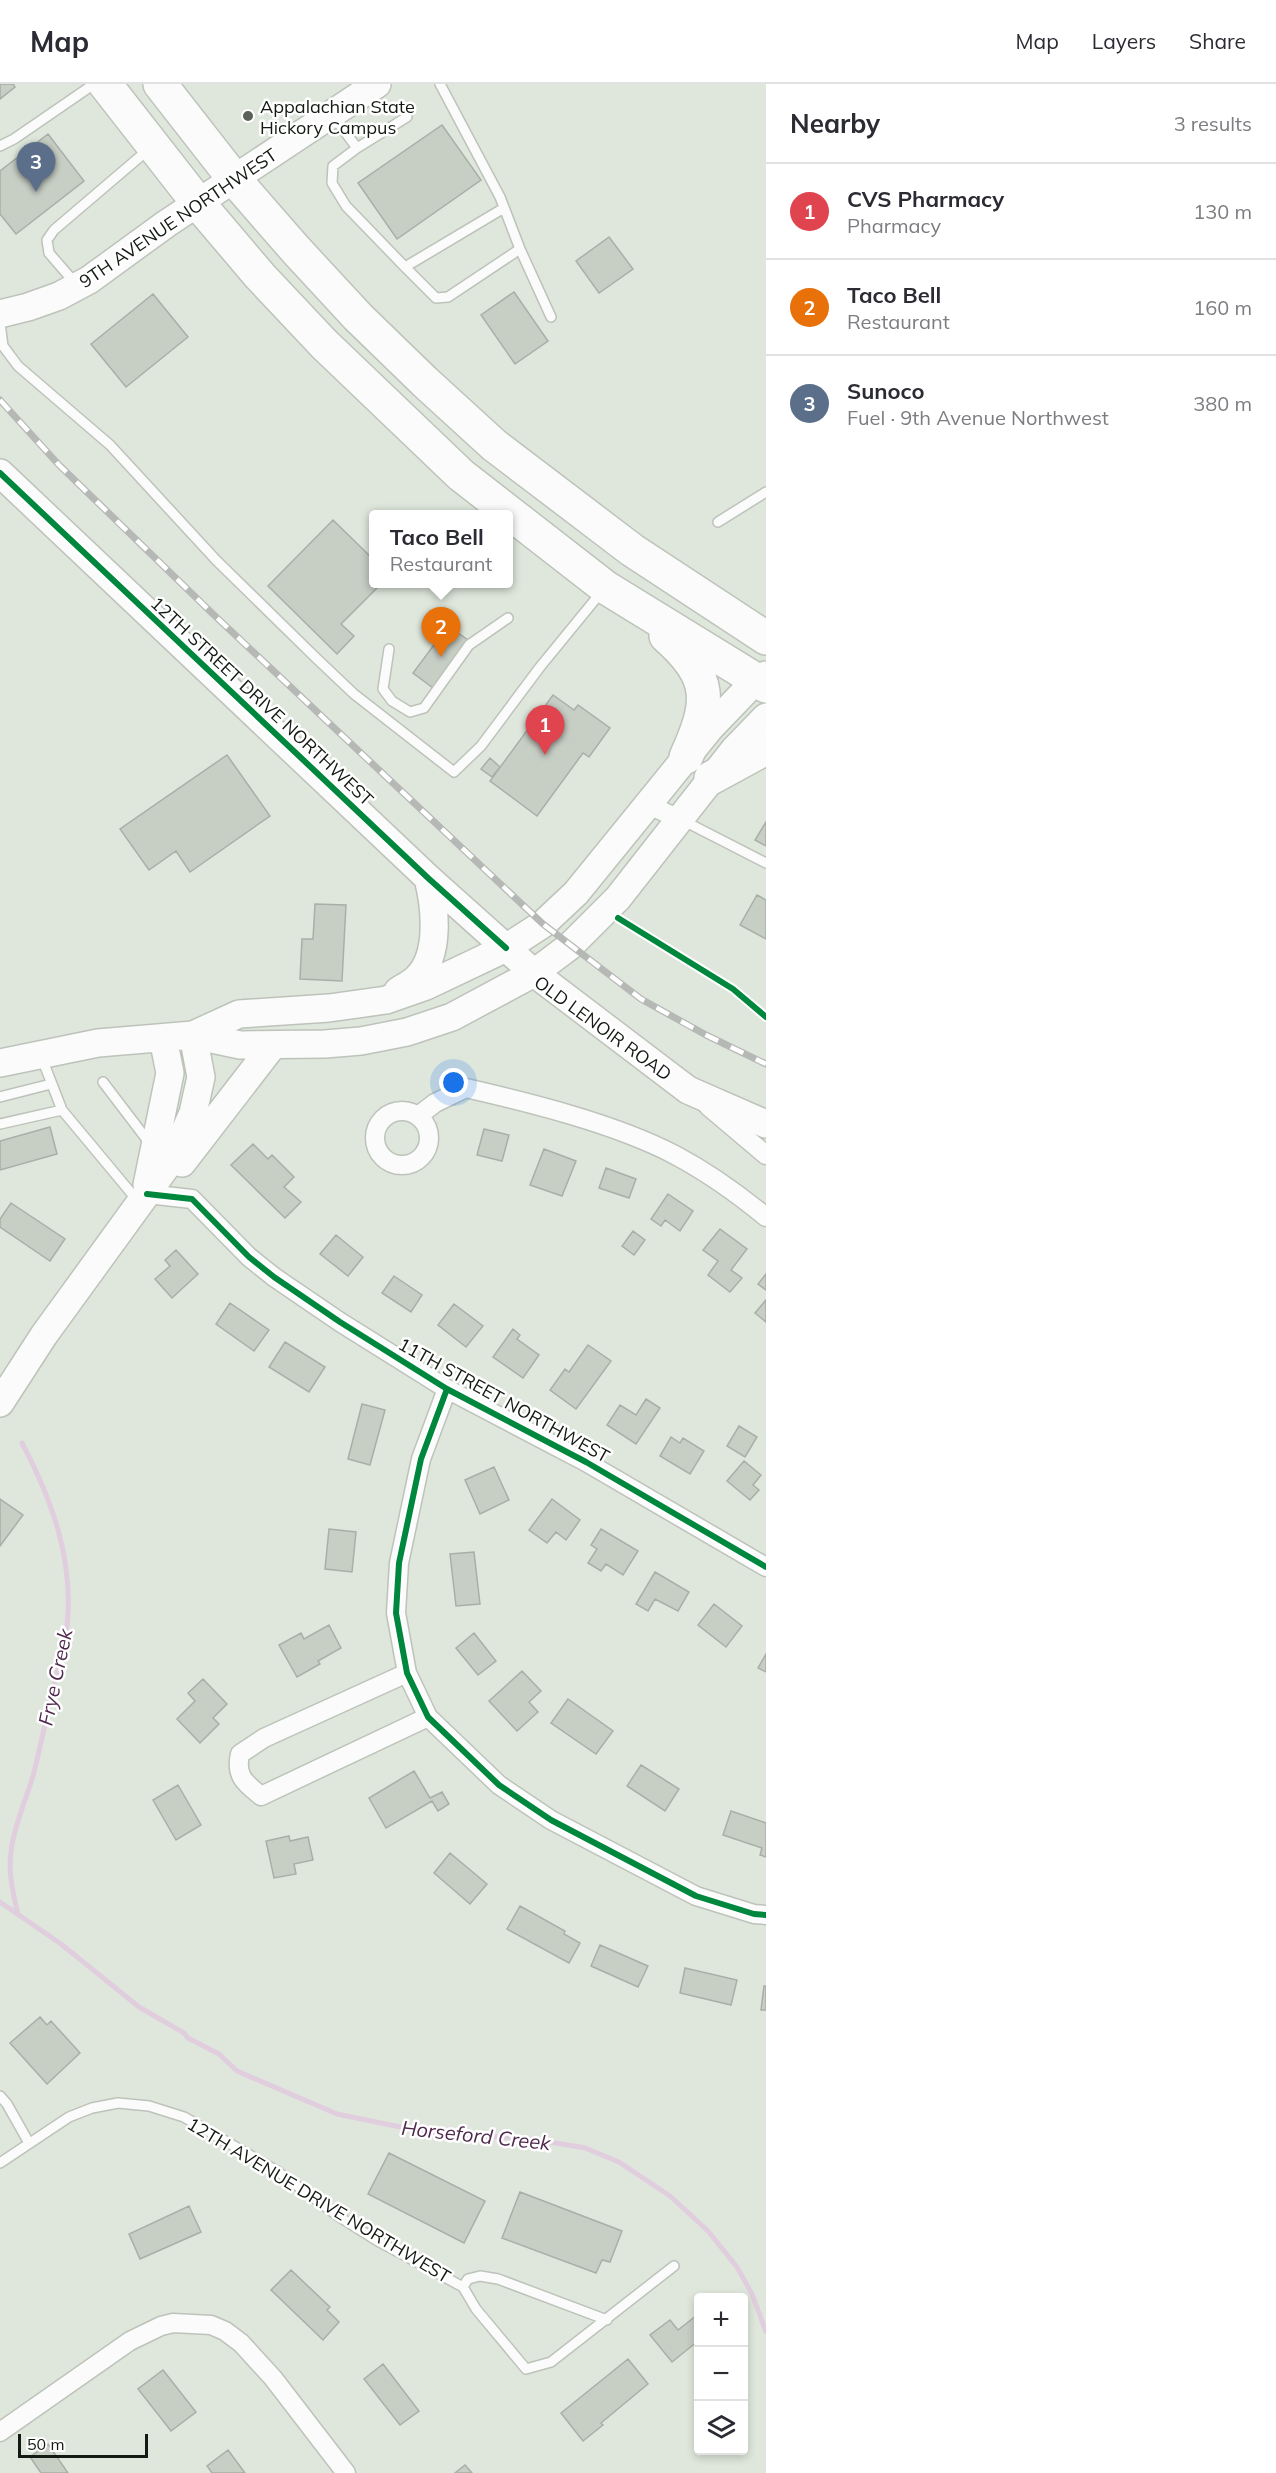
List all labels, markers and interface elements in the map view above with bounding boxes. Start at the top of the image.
text: Map [30,24,89,59]
text: Map [1016,28,1059,54]
text: Layers [1092,28,1156,54]
text: Share [1189,28,1246,54]
place label: Appalachian State Hickory Campus [260,95,415,139]
text: Nearby [790,107,880,140]
marker: Appalachian State Hickory Campus [241,109,255,123]
text: 3 results [1174,111,1252,136]
pin: 3 [16,142,56,192]
street label: 9TH AVENUE NORTHWEST [75,143,281,293]
text: CVS Pharmacy [847,185,1004,213]
text: 1 [804,199,816,224]
text: 130 m [1193,199,1252,224]
text: Pharmacy [847,213,941,238]
text: Taco Bell [847,281,941,309]
text: 2 [804,295,816,320]
text: 160 m [1193,295,1252,320]
text: Restaurant [847,309,950,334]
text: Sunoco [847,377,924,405]
text: 3 [804,391,816,416]
text: 380 m [1193,391,1252,416]
text: Fuel · 9th Avenue Northwest [847,405,1109,430]
popup [369,510,513,588]
text: Taco Bell [390,523,484,551]
text: Restaurant [390,551,492,576]
street label: 12TH STREET DRIVE NORTHWEST [146,591,378,811]
pin: 2 [422,608,460,657]
pin: 1 [526,706,564,755]
street label: OLD LENOIR ROAD [530,970,676,1086]
your location [439,1068,468,1097]
street label: 11TH STREET NORTHWEST [394,1332,614,1468]
water label: Frye Creek [33,1626,78,1728]
street label: 12TH AVENUE DRIVE NORTHWEST [183,2112,455,2288]
water label: Horseford Creek [400,2115,552,2155]
map controls [694,2293,748,2455]
button: + [694,2293,748,2347]
button: − [694,2347,748,2401]
button: layers [694,2401,748,2455]
scale bar [18,2431,148,2458]
text: 50 m [27,2434,64,2454]

